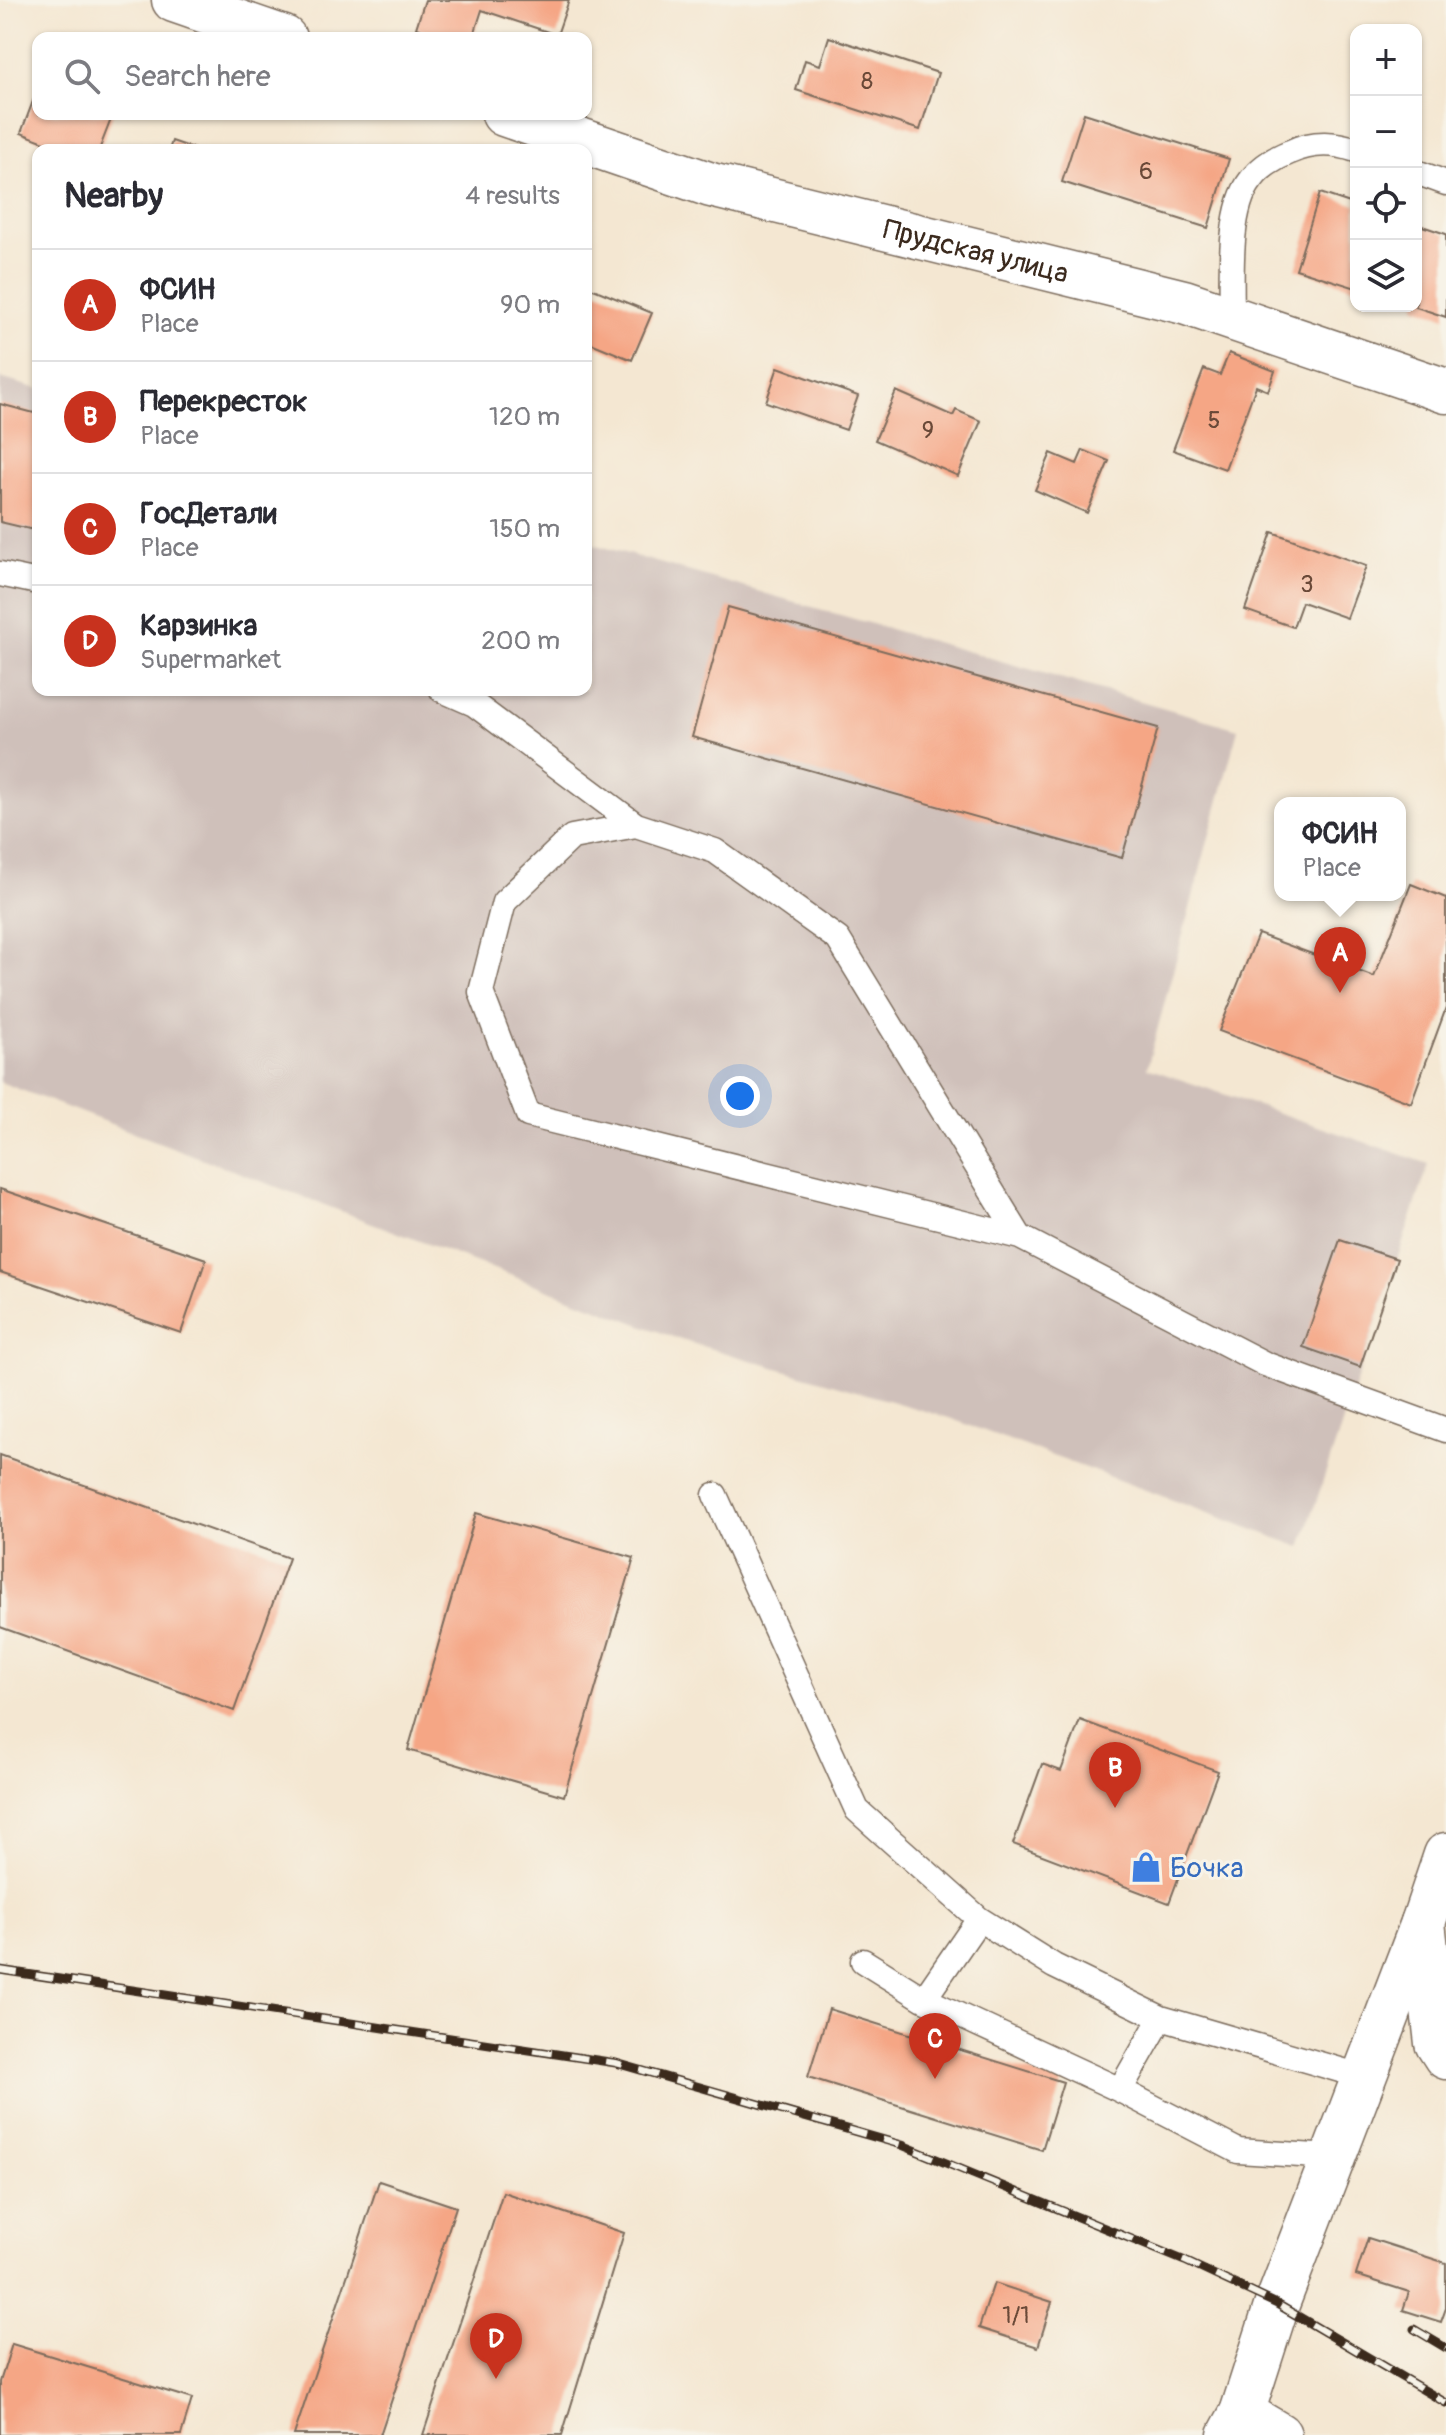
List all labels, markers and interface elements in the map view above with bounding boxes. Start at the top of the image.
map controls [1350,24,1422,312]
button: + [1350,24,1422,96]
search box [32,32,592,120]
icon: search [60,54,104,98]
text: Search here [124,58,271,95]
house number: 8 [861,67,873,96]
button: − [1350,96,1422,168]
house number: 6 [1139,157,1153,186]
button: locate [1350,168,1422,240]
text: Nearby [64,175,163,218]
text: 4 results [465,180,560,212]
street label: Прудская улица [880,212,1072,292]
button: layers [1350,240,1422,312]
text: ФСИН [140,271,216,308]
text: A [82,289,98,321]
text: 90 m [500,289,560,321]
text: Place [140,308,199,340]
text: Перекресток [140,383,307,420]
text: B [83,401,97,433]
text: 120 m [489,401,560,433]
house number: 5 [1207,406,1221,435]
house number: 9 [922,416,934,445]
text: Place [140,420,199,452]
text: ГосДетали [140,495,277,532]
text: C [82,513,98,545]
text: 150 m [489,513,560,545]
text: Place [140,532,199,564]
house number: 3 [1300,570,1314,599]
text: Карзинка [140,607,258,644]
text: D [82,625,98,657]
text: 200 m [481,625,560,657]
text: Supermarket [140,644,281,676]
popup [1274,797,1406,901]
text: ФСИН [1302,815,1378,852]
text: Place [1302,852,1361,884]
pin: A [1314,927,1366,993]
your location [720,1076,760,1116]
pin: B [1089,1742,1141,1808]
shop icon: Бочка [1129,1850,1163,1884]
place label: Бочка [1170,1851,1243,1886]
pin: C [909,2013,961,2079]
house number: 1/1 [1002,2301,1030,2330]
pin: D [470,2313,522,2379]

